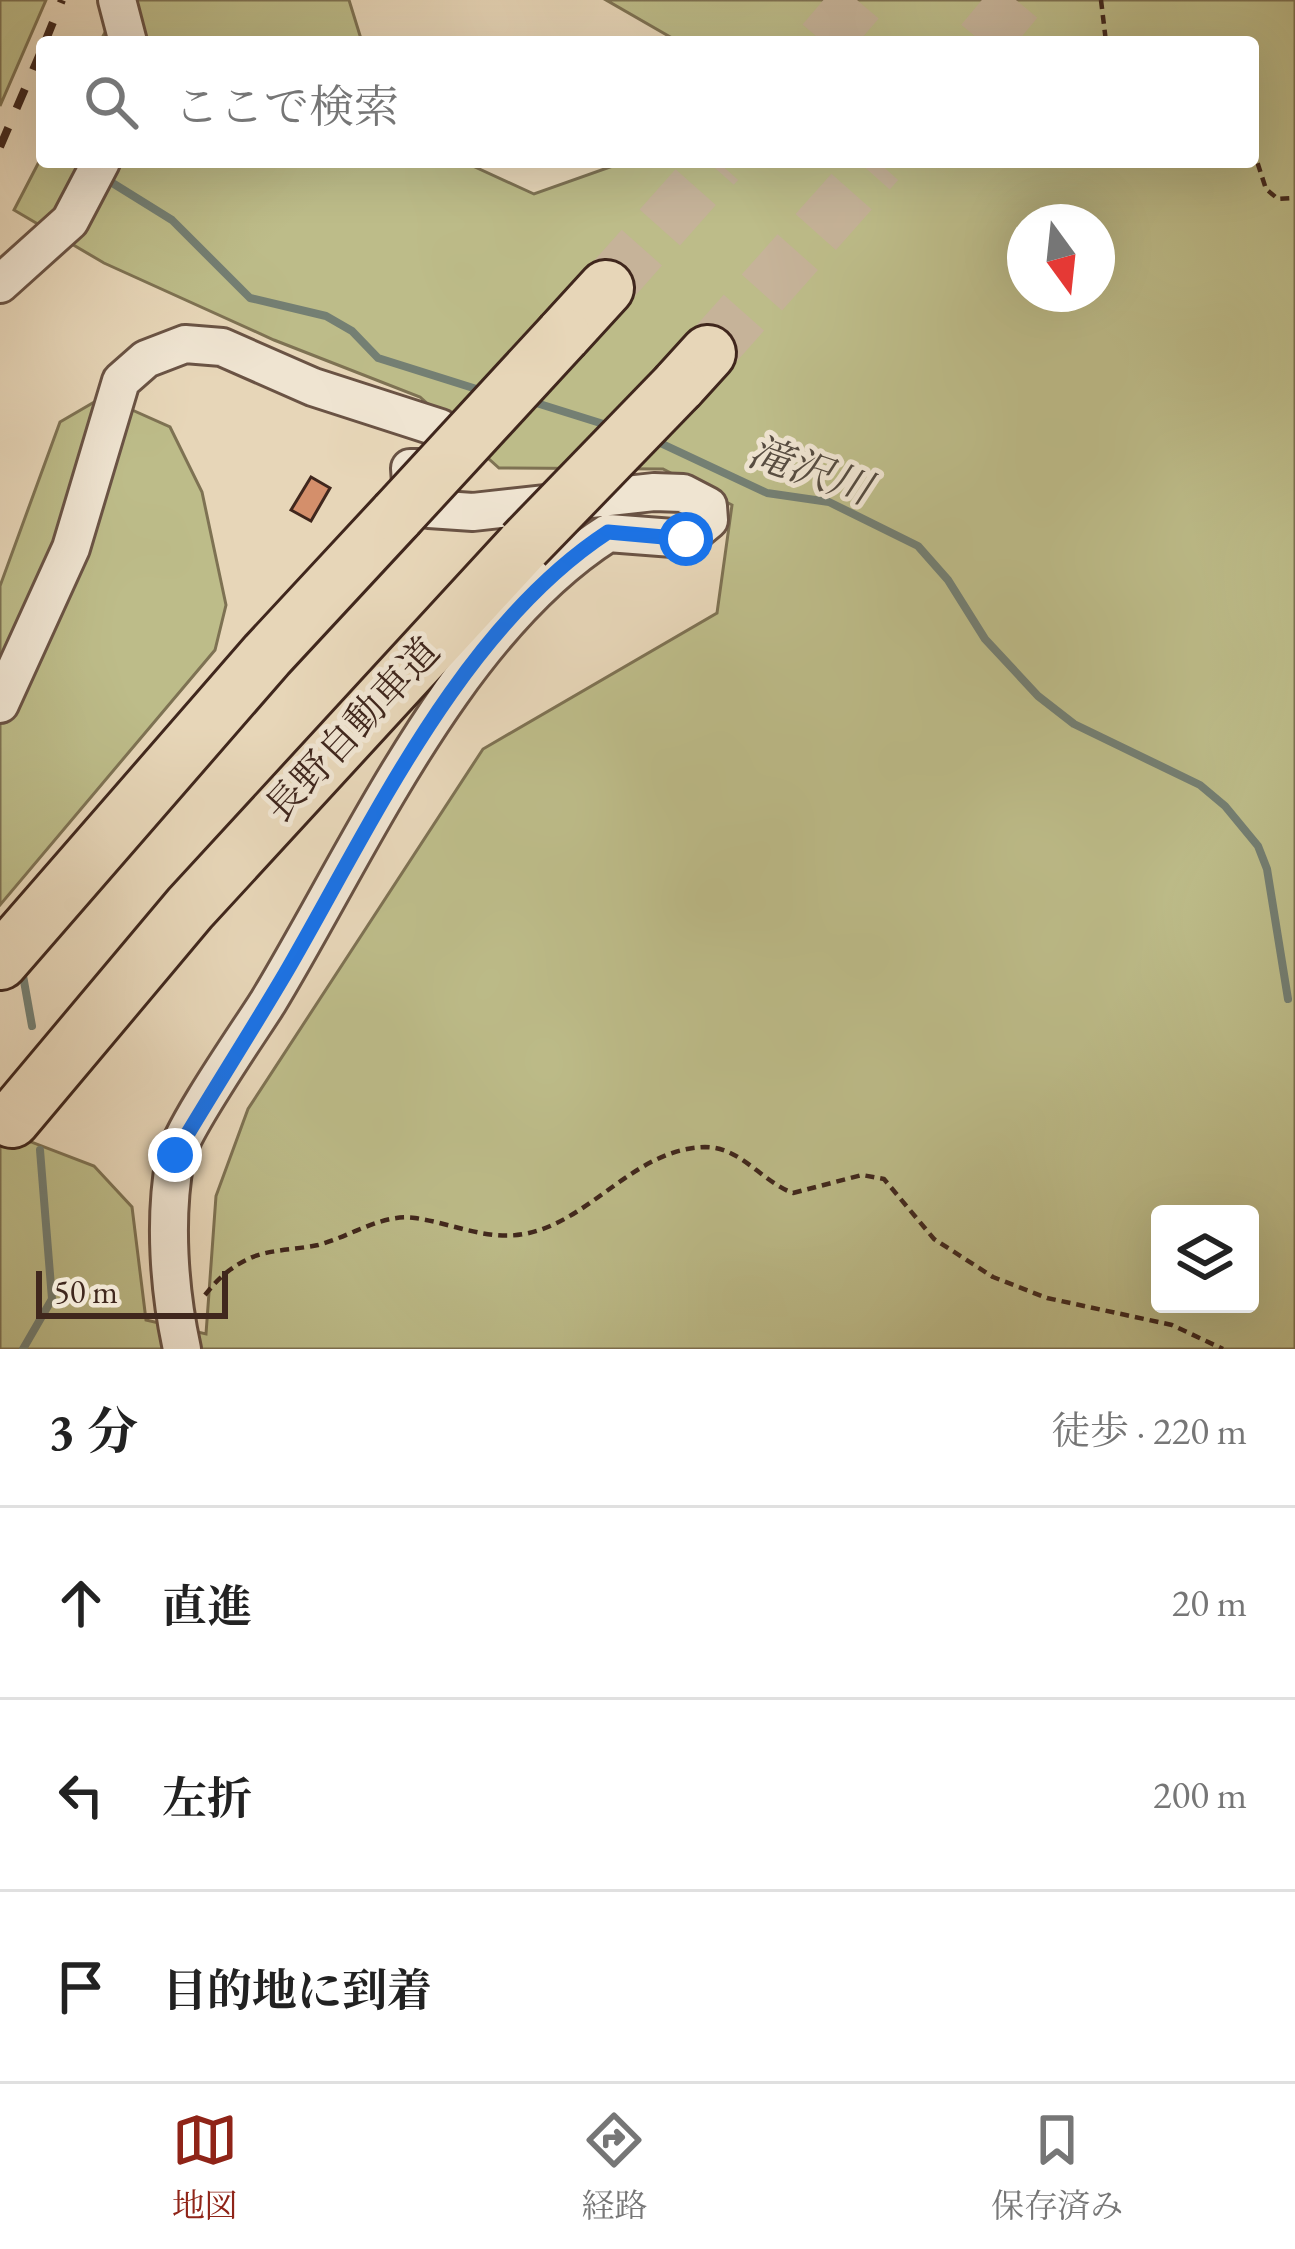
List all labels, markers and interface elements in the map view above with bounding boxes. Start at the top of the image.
search box [36,36,1259,168]
icon: search [78,69,144,135]
text: ここで検索 [174,77,399,135]
north arrow [1007,204,1115,312]
water label: 滝沢川 [741,423,882,518]
route start [659,512,713,566]
street label: 長野自動車道 [254,626,450,832]
route end [148,1128,202,1182]
map controls [1151,1205,1259,1313]
button: layers [1151,1205,1259,1313]
scale bar [36,1265,228,1318]
text: 50 m [54,1270,118,1313]
text: 3 分 [48,1398,138,1464]
text: 徒歩 · 220 m [1051,1405,1247,1456]
icon: ahead [48,1570,114,1636]
text: 直進 [162,1577,252,1635]
text: 20 m [1171,1577,1247,1628]
icon: left [48,1762,114,1828]
text: 左折 [162,1769,252,1827]
text: 200 m [1153,1769,1247,1820]
icon: arrive [48,1954,114,2020]
text: 目的地に到着 [162,1961,432,2019]
tab: 地図 [172,2107,238,2227]
tab: 経路 [581,2107,647,2227]
tab: 保存済み [991,2107,1123,2227]

